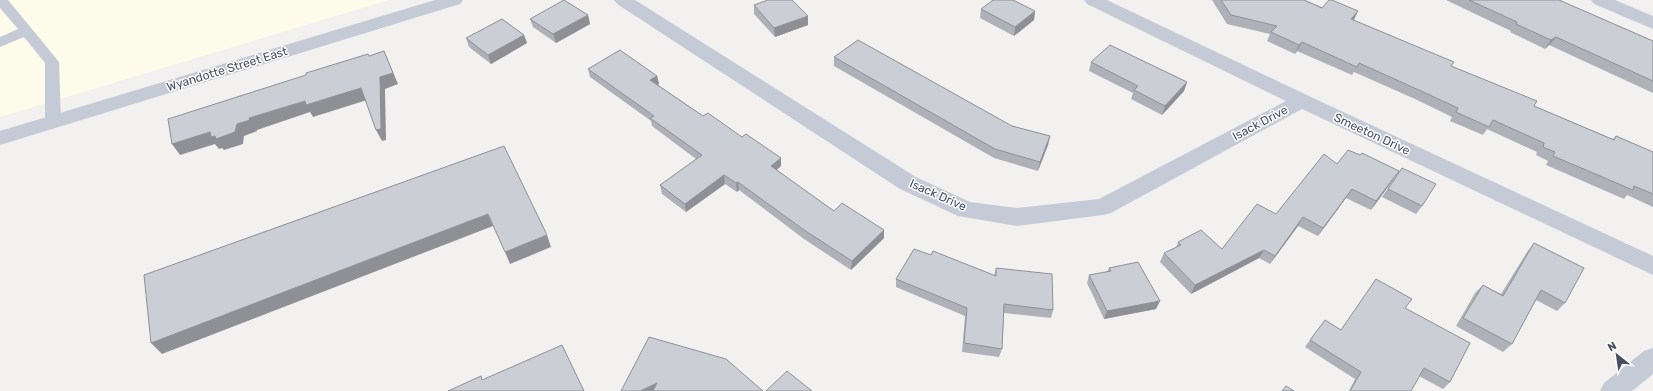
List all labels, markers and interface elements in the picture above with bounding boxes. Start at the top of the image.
street label: Wyandotte Street East [165,44,289,94]
street label: Isack Drive [1230,102,1290,143]
street label: Smeeton Drive [1332,110,1412,158]
street label: Isack Drive [907,176,969,214]
north arrow [1597,335,1637,375]
text: N [1606,339,1619,354]

